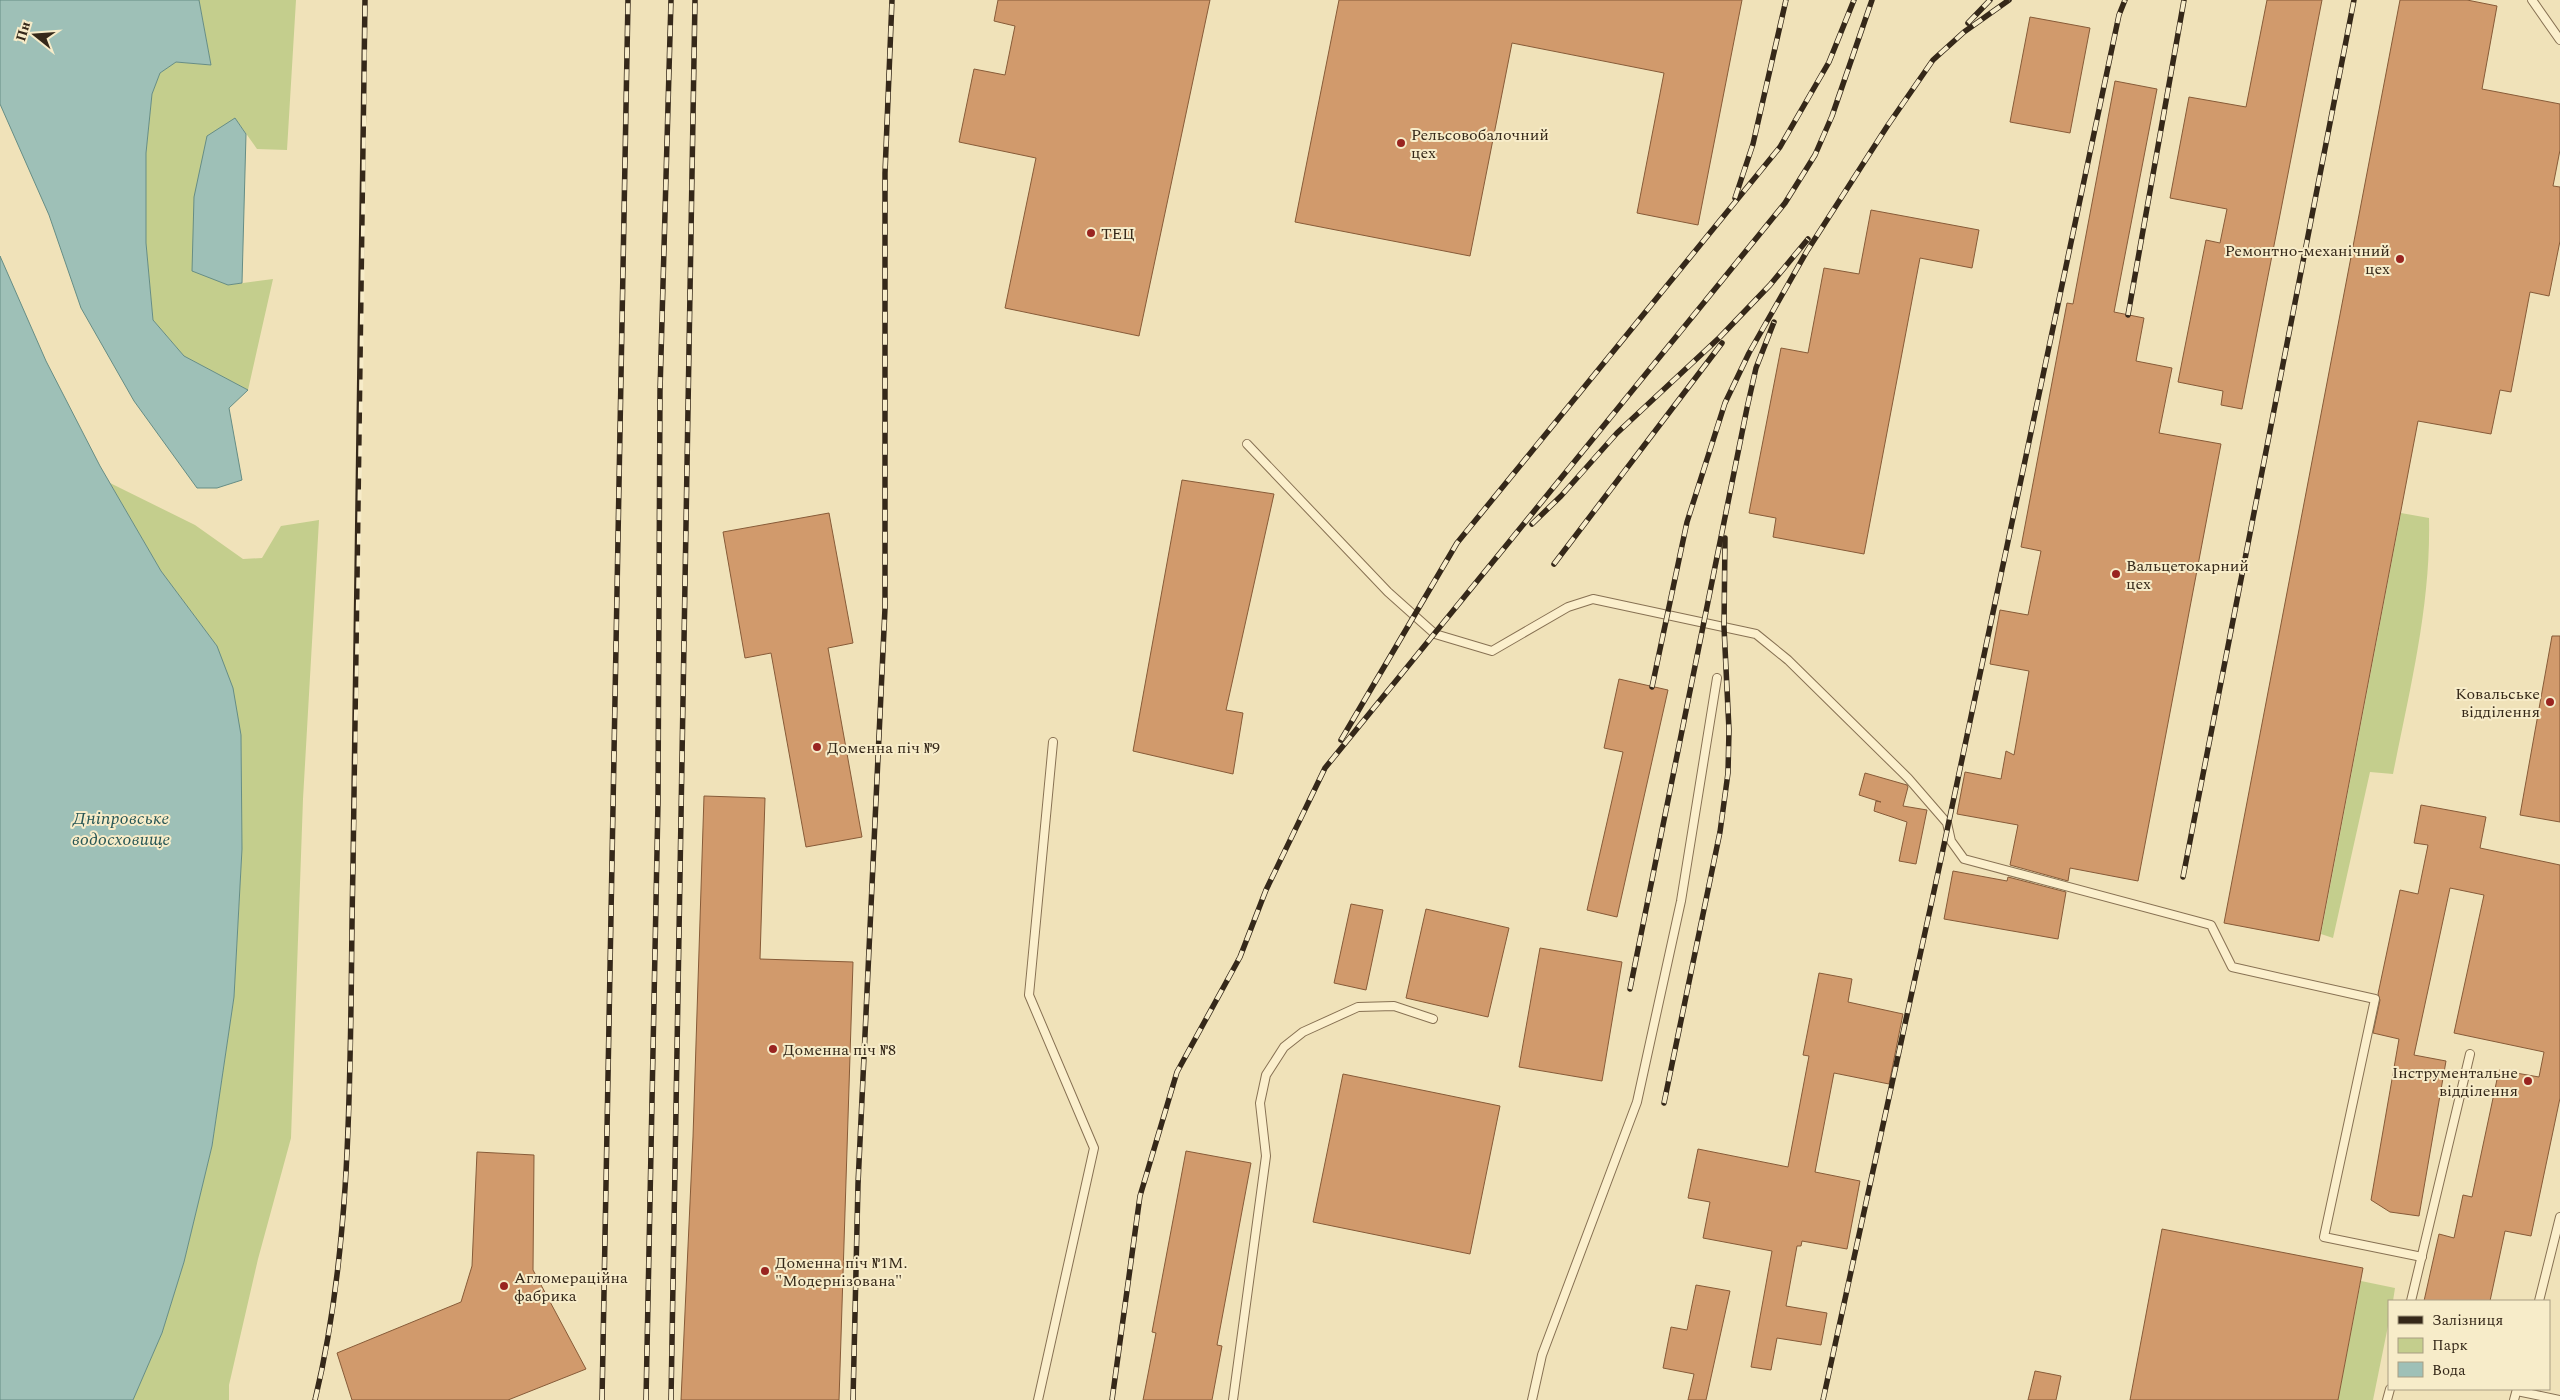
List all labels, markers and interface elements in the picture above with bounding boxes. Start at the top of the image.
north arrow [10,10,60,60]
text: Пн [10,18,36,44]
place label: Рельсовобалочний цех [1411,123,1549,165]
marker: Рельсовобалочний цех [1395,137,1407,149]
place label: ТЕЦ [1101,222,1135,246]
marker: ТЕЦ [1085,227,1097,239]
place label: Ремонтно-механічний цех [2225,239,2390,281]
marker: Ремонтно-механічний цех [2394,253,2406,265]
place label: Вальцетокарний цех [2126,554,2249,596]
marker: Вальцетокарний цех [2110,568,2122,580]
place label: Ковальське відділення [2455,682,2540,724]
marker: Ковальське відділення [2544,696,2556,708]
place label: Доменна піч №9 [827,736,940,760]
marker: Доменна піч №9 [811,741,823,753]
water label: Дніпровське водосховище [72,805,170,853]
place label: Доменна піч №8 [783,1038,896,1062]
marker: Доменна піч №8 [767,1043,779,1055]
place label: Інструментальне відділення [2392,1061,2518,1103]
marker: Інструментальне відділення [2522,1075,2534,1087]
place label: Доменна піч №1М. "Модернізована" [775,1251,907,1293]
marker: Доменна піч №1М. "Модернізована" [759,1265,771,1277]
place label: Агломераційна фабрика [514,1266,628,1308]
marker: Агломераційна фабрика [498,1280,510,1292]
legend [2388,1300,2550,1390]
text: Залізниця [2432,1309,2503,1332]
text: Парк [2432,1334,2468,1357]
text: Вода [2432,1359,2466,1382]

